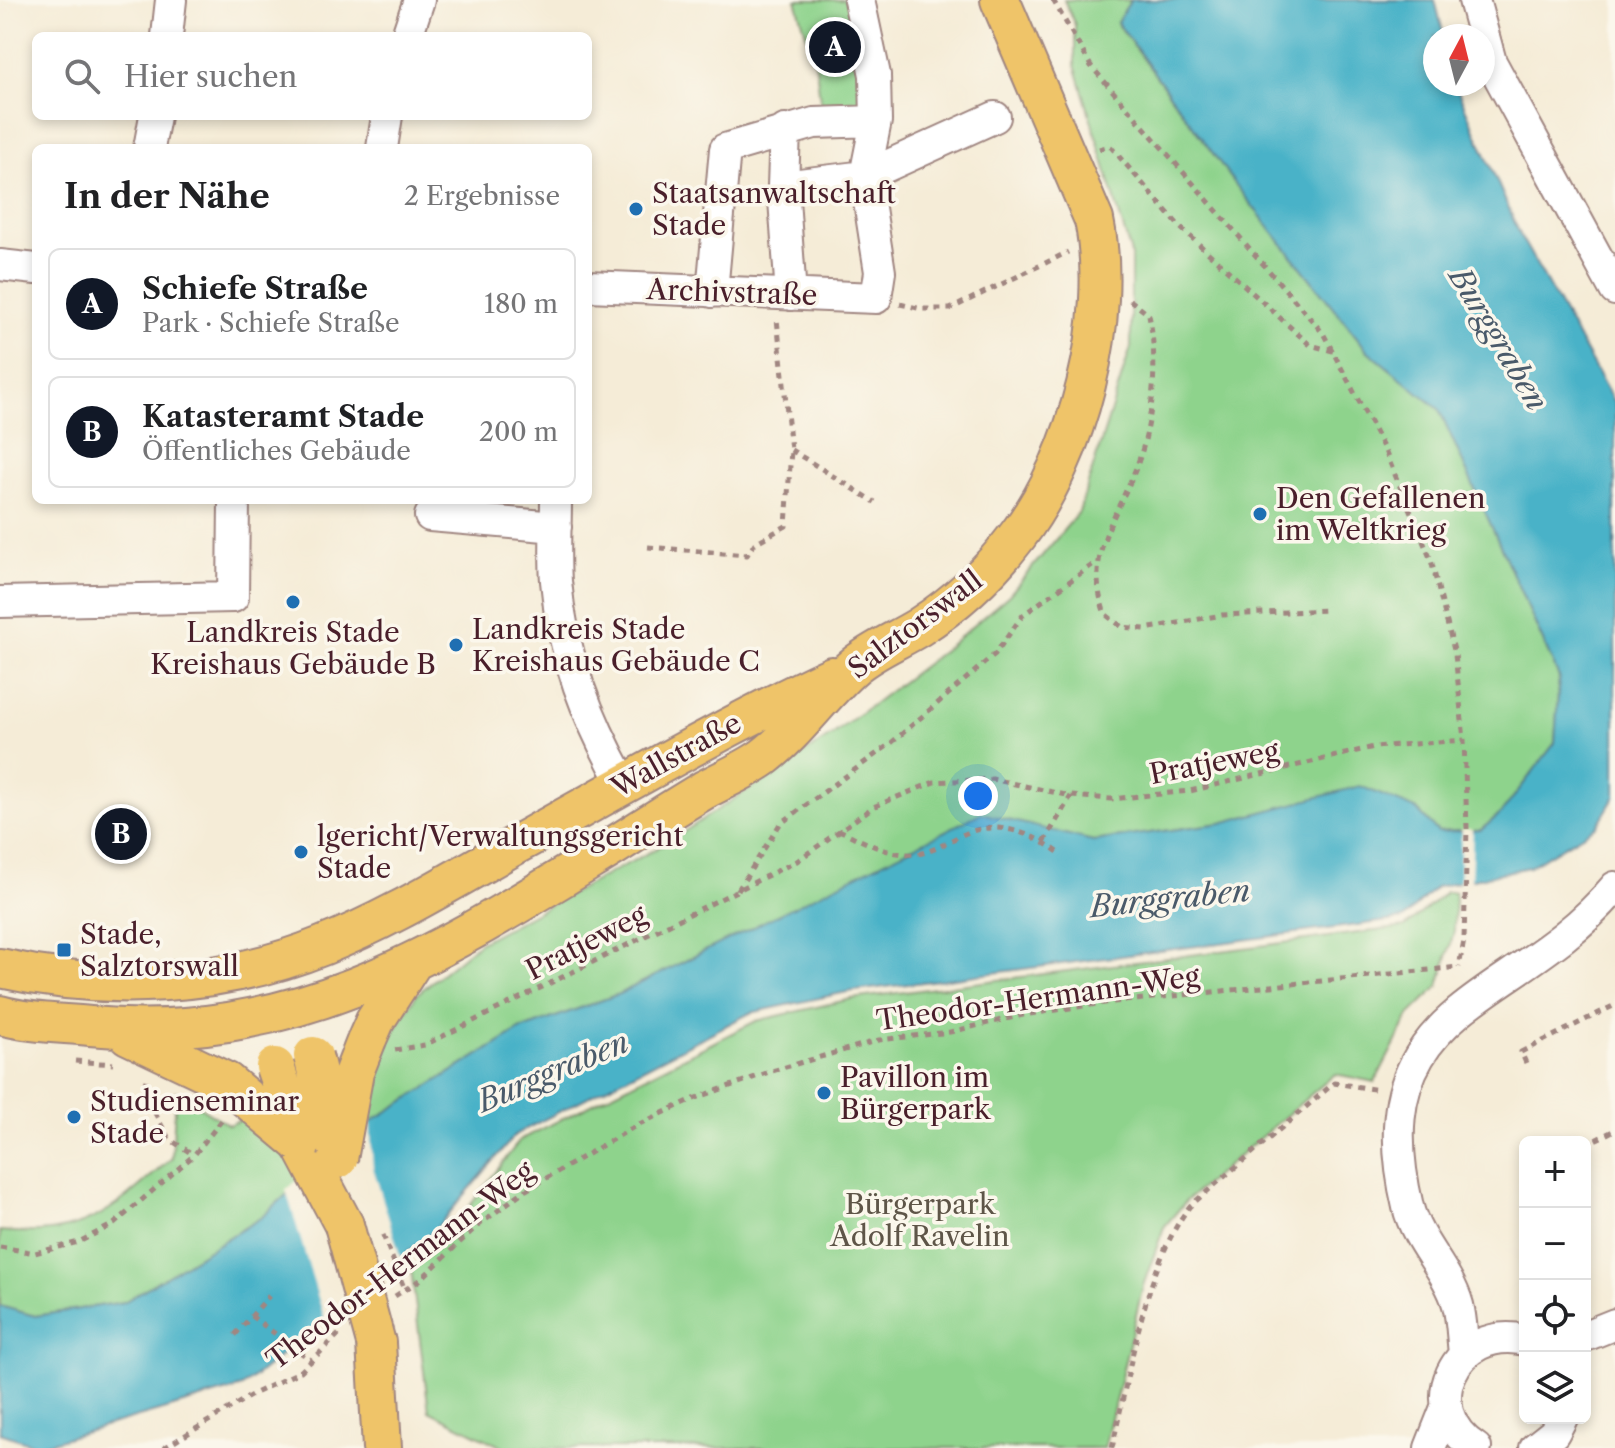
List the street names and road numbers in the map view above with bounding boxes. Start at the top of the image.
street label: Archivstraße [645,272,818,312]
street label: Salztorswall [841,563,989,685]
street label: Wallstraße [604,705,747,805]
street label: Pratjeweg [1147,733,1282,791]
street label: Pratjeweg [520,897,652,987]
street label: Theodor-Hermann-Weg [874,958,1202,1038]
street label: Theodor-Hermann-Weg [260,1153,540,1377]

